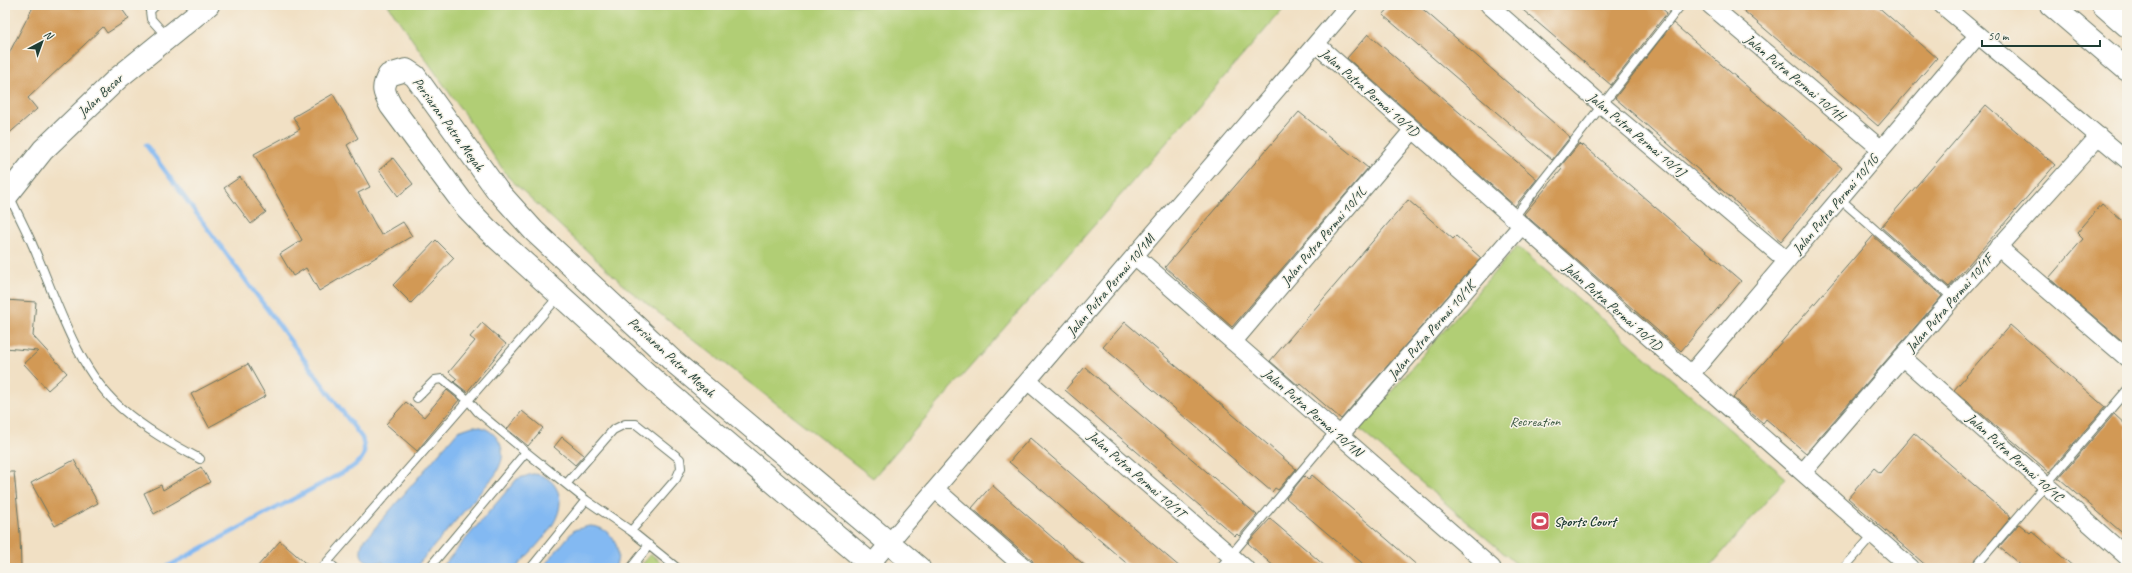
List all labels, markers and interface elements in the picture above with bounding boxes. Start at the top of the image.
north arrow [22,22,62,62]
scale bar [1982,22,2100,48]
text: N [41,27,57,43]
text: 50 m [1988,28,2010,44]
street label: Jalan Putra Permai 10/1H [1740,30,1850,126]
street label: Jalan Putra Permai 10/1D [1316,44,1424,141]
street label: Jalan Besar [73,69,128,121]
street label: Persiaran Putra Megah [409,74,489,175]
street label: Jalan Putra Permai 10/1J [1584,88,1691,182]
street label: Jalan Putra Permai 10/1G [1788,150,1883,258]
street label: Jalan Putra Permai 10/1L [1277,183,1370,290]
street label: Jalan Putra Permai 10/1M [1062,229,1159,340]
street label: Jalan Putra Permai 10/1F [1902,248,1999,356]
street label: Jalan Putra Permai 10/1D [1559,258,1667,355]
street label: Jalan Putra Permai 10/1K [1383,275,1481,384]
street label: Persiaran Putra Megah [624,314,719,401]
street label: Jalan Putra Permai 10/1N [1259,364,1368,462]
street label: Jalan Putra Permai 10/1C [1962,409,2068,506]
park label: Recreation [1510,413,1561,430]
street label: Jalan Putra Permai 10/1T [1084,427,1192,524]
sports icon: Sports Court [1529,510,1551,532]
place label: Sports Court [1554,513,1618,530]

